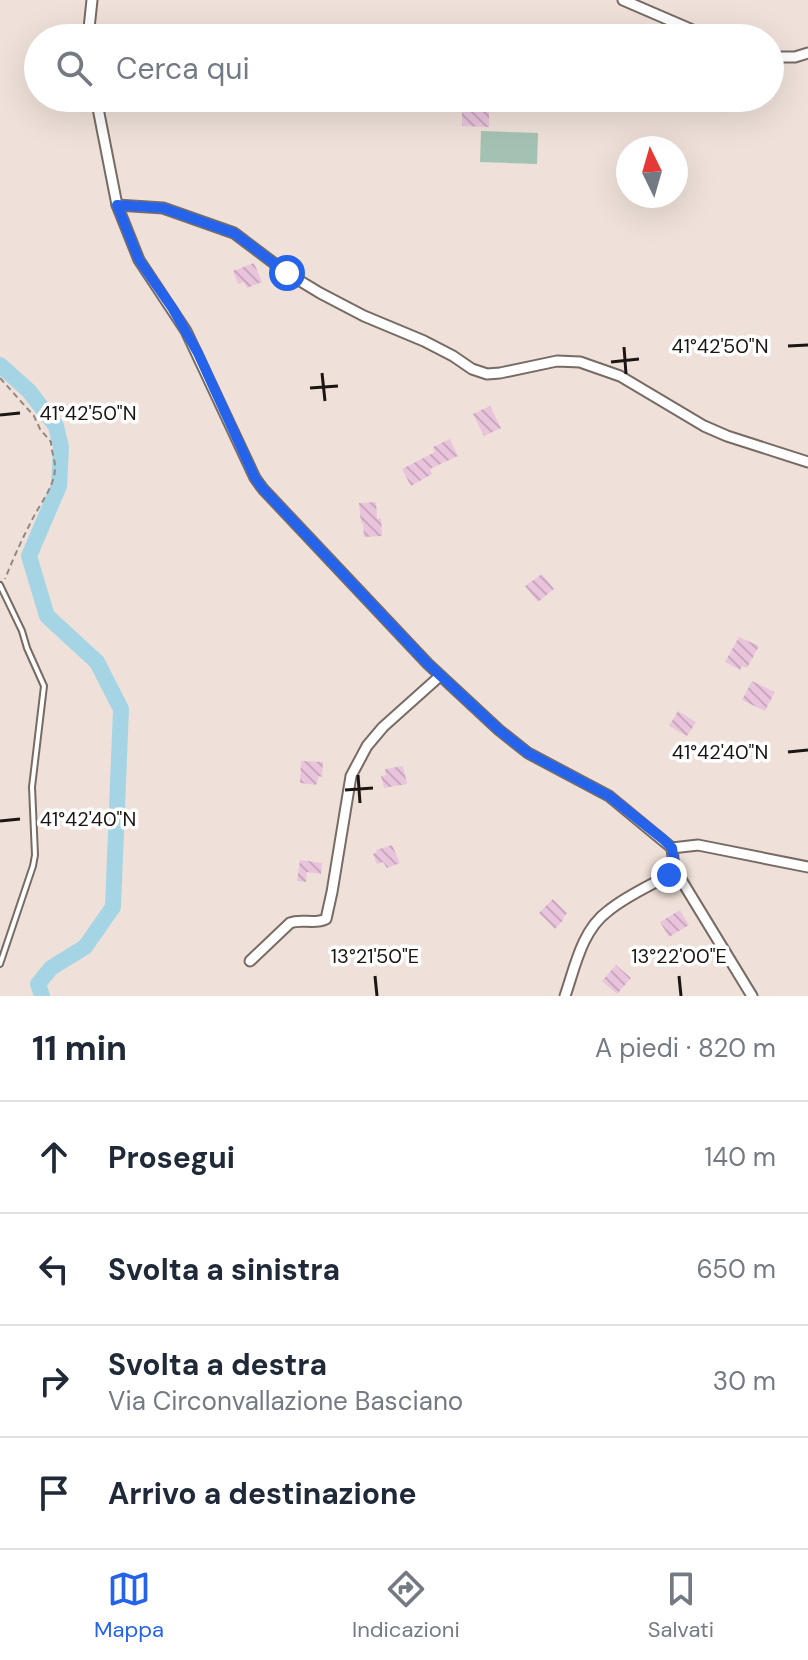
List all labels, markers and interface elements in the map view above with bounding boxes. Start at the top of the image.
search box [24,24,784,112]
icon: search [52,46,96,90]
text: Cerca qui [116,49,250,88]
north arrow [616,136,688,208]
route start [269,255,305,291]
text: 41°42'50"N [672,333,769,359]
text: 41°42'50"N [40,400,137,426]
text: 41°42'40"N [672,739,768,765]
text: 41°42'40"N [40,806,136,832]
route end [651,857,687,893]
text: 13°21'50"E [331,943,419,969]
text: 13°22'00"E [631,943,727,969]
text: 11 min [32,1026,127,1071]
text: A piedi · 820 m [595,1031,776,1065]
icon: ahead [32,1135,76,1179]
text: Prosegui [108,1138,235,1177]
text: 140 m [704,1140,776,1174]
icon: left [32,1247,76,1291]
text: Svolta a sinistra [108,1250,340,1289]
text: 650 m [696,1252,776,1286]
text: Svolta a destra [108,1345,327,1384]
icon: right [32,1359,76,1403]
text: 30 m [713,1364,776,1398]
text: Via Circonvallazione Basciano [108,1384,463,1418]
icon: arrive [32,1471,76,1515]
text: Arrivo a destinazione [108,1474,417,1513]
tab: Mappa [94,1567,164,1644]
tab: Indicazioni [352,1567,460,1644]
tab: Salvati [648,1567,714,1644]

